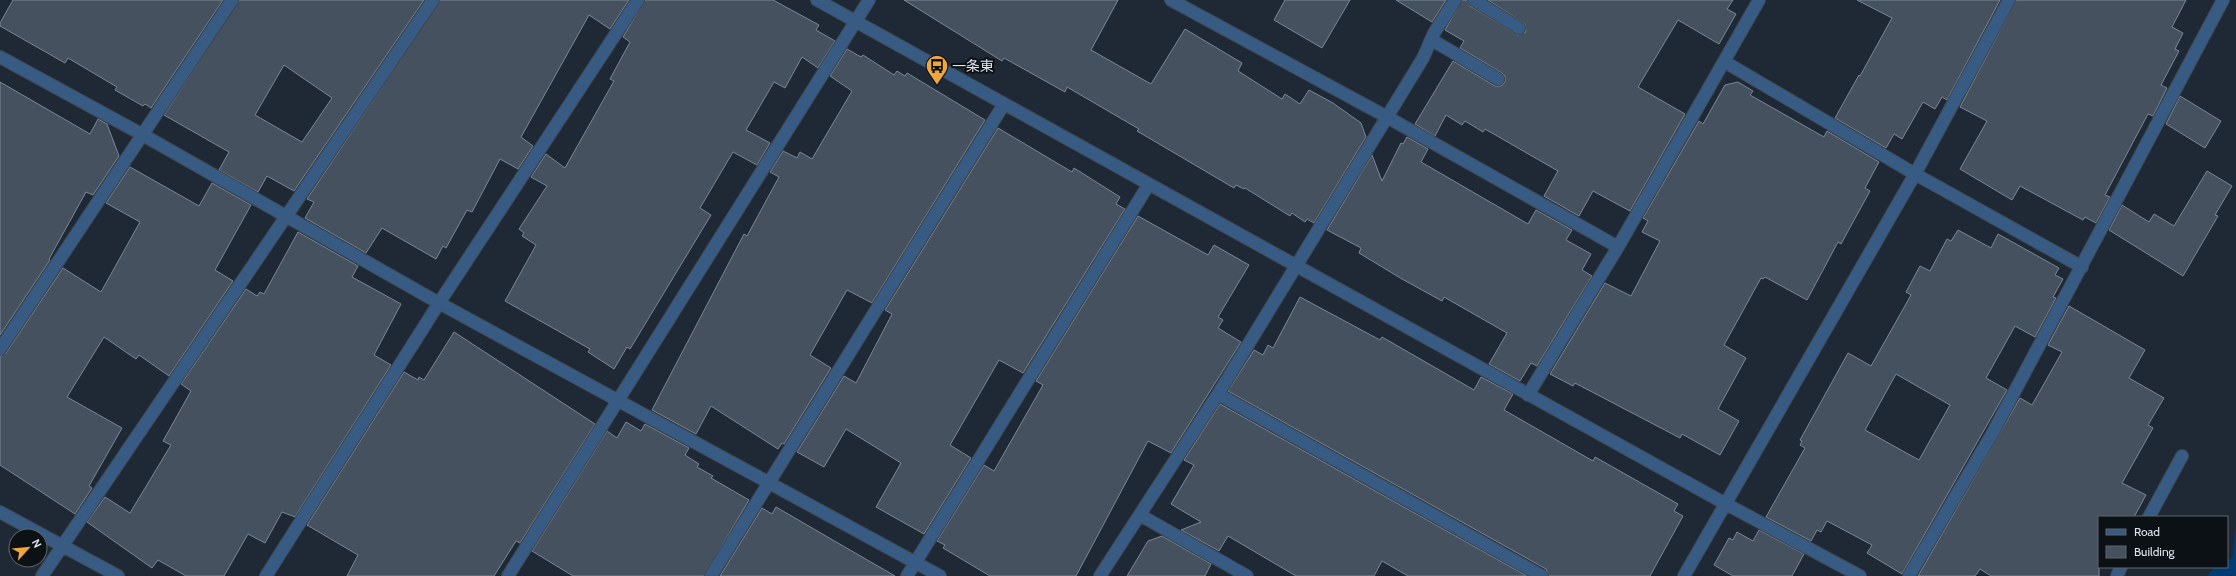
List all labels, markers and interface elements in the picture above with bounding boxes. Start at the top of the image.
bus stop icon: 一条東 [924,53,950,86]
place label: 一条東 [952,57,994,75]
legend [2098,516,2228,568]
text: Road [2134,524,2160,539]
north arrow [8,528,48,568]
text: N [29,537,45,550]
text: Building [2134,544,2176,559]

